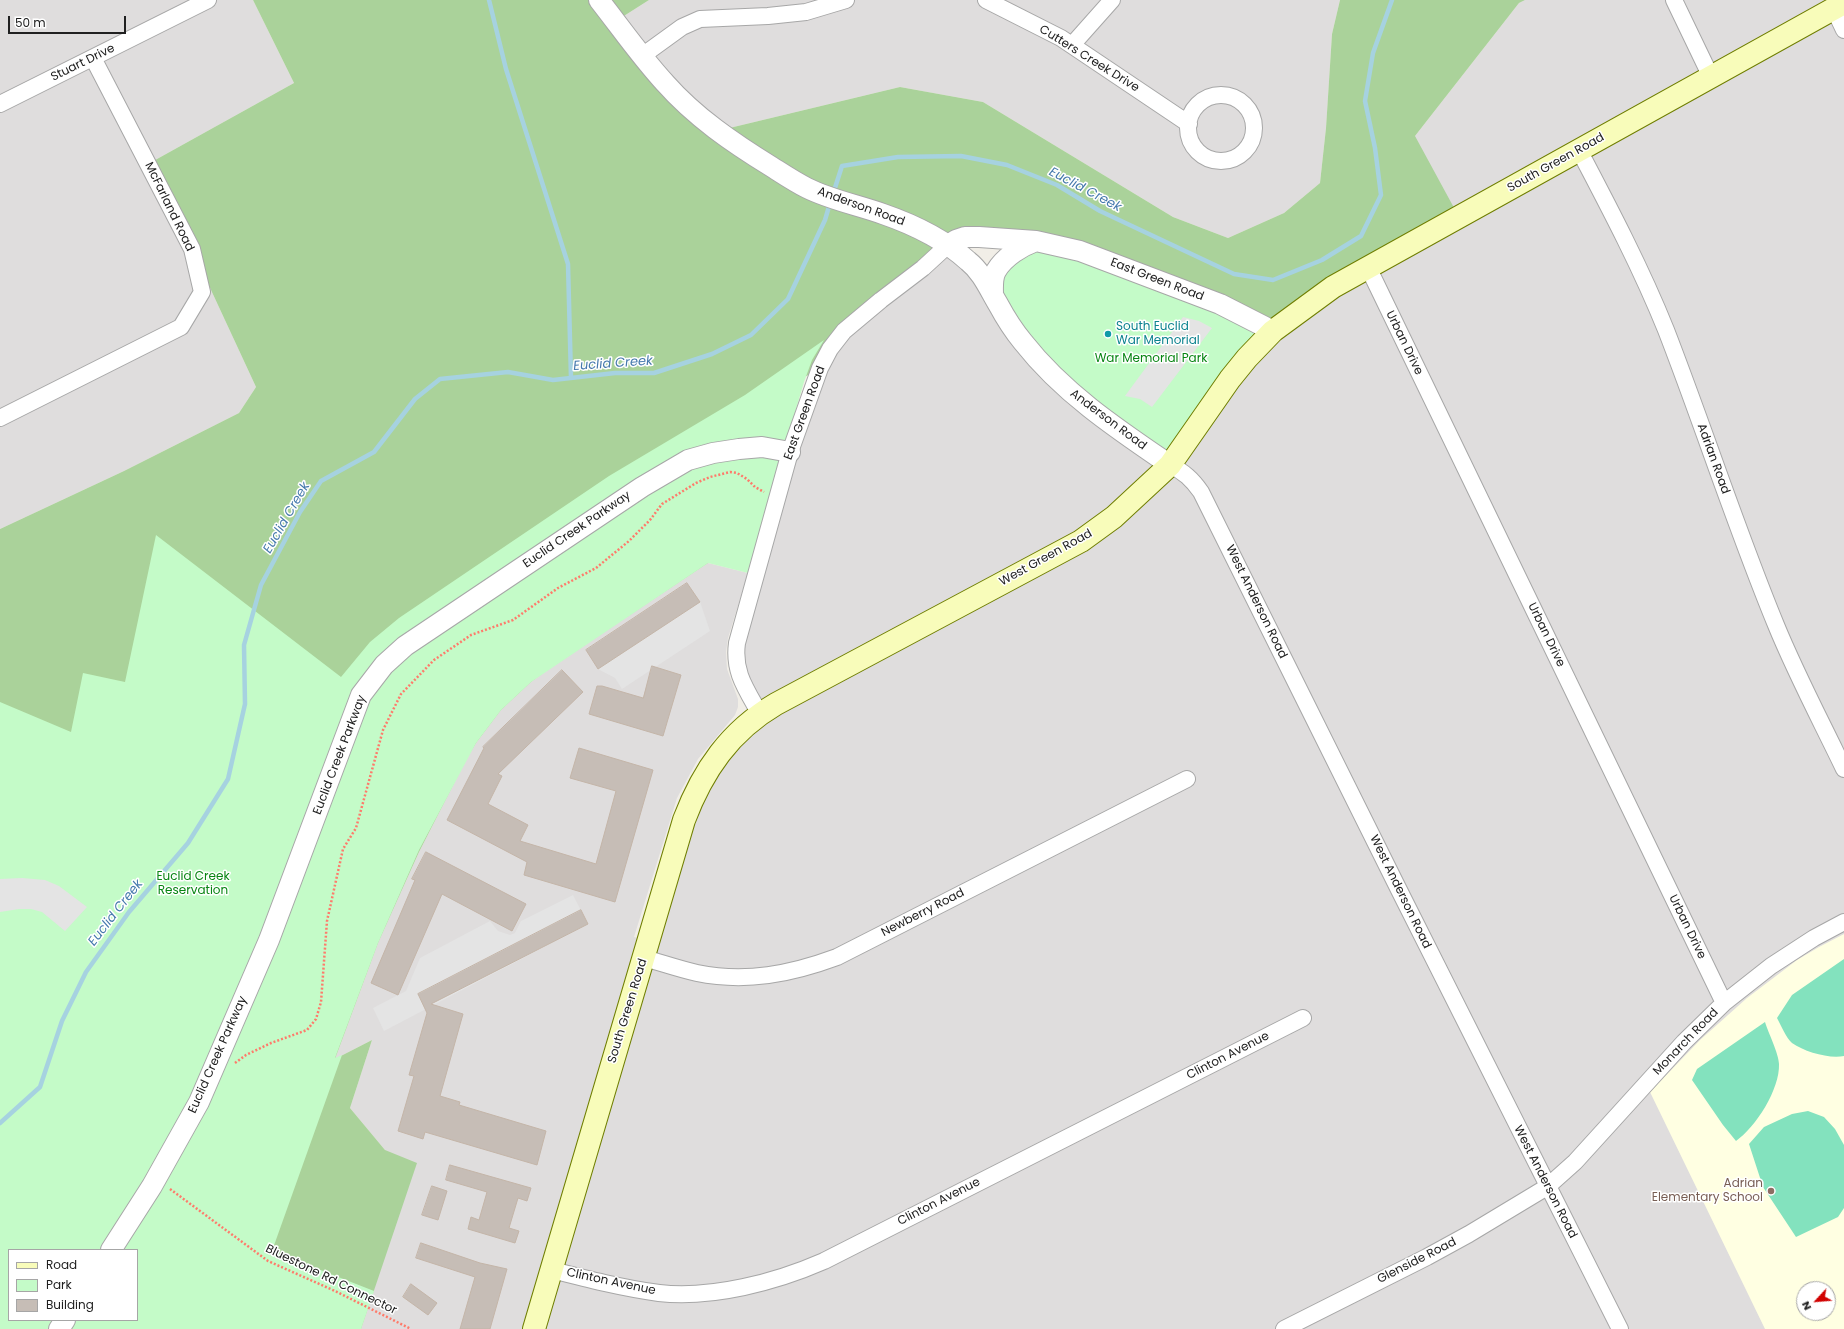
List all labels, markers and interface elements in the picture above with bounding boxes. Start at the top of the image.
scale bar [10,8,128,34]
text: 50 m [15,14,46,31]
street label: Cutters Creek Drive [1036,22,1142,96]
street label: Stuart Drive [49,41,117,85]
street label: South Green Road [1505,130,1607,196]
street label: McFarland Road [141,160,197,254]
water label: Euclid Creek [1046,164,1124,216]
street label: Anderson Road [815,185,907,229]
street label: East Green Road [1108,256,1206,304]
street label: Urban Drive [1382,308,1426,378]
place label: South Euclid War Memorial [1116,320,1200,348]
marker: South Euclid War Memorial [1103,329,1113,339]
park label: War Memorial Park [1095,352,1207,366]
water label: Euclid Creek [573,353,653,375]
street label: East Green Road [781,364,829,462]
street label: Anderson Road [1067,387,1149,453]
street label: Adrian Road [1694,422,1732,496]
water label: Euclid Creek [260,480,314,556]
street label: Euclid Creek Parkway [520,489,634,571]
street label: West Green Road [997,527,1095,589]
street label: West Anderson Road [1222,543,1290,661]
street label: Urban Drive [1524,600,1568,670]
street label: Euclid Creek Parkway [311,693,369,817]
street label: West Anderson Road [1366,833,1434,951]
park label: Euclid Creek Reservation [156,870,230,898]
water label: Euclid Creek [85,877,147,949]
street label: Newberry Road [879,886,967,940]
street label: Urban Drive [1665,892,1709,962]
street label: South Green Road [605,957,651,1065]
street label: Euclid Creek Parkway [186,994,250,1116]
street label: Monarch Road [1650,1005,1722,1079]
street label: Clinton Avenue [1184,1029,1272,1083]
street label: West Anderson Road [1510,1123,1580,1241]
street label: Clinton Avenue [895,1175,983,1229]
place label: Adrian Elementary School [1652,1177,1763,1205]
marker: Adrian Elementary School [1766,1186,1776,1196]
street label: Glenside Road [1375,1235,1459,1287]
street label: Bluestone Rd Connector [263,1242,399,1318]
legend [8,1249,138,1321]
text: Road [46,1256,77,1273]
street label: Clinton Avenue [565,1266,657,1298]
text: Park [46,1276,72,1293]
north arrow [1796,1281,1836,1321]
text: Building [46,1296,94,1313]
text: N [1797,1299,1815,1313]

